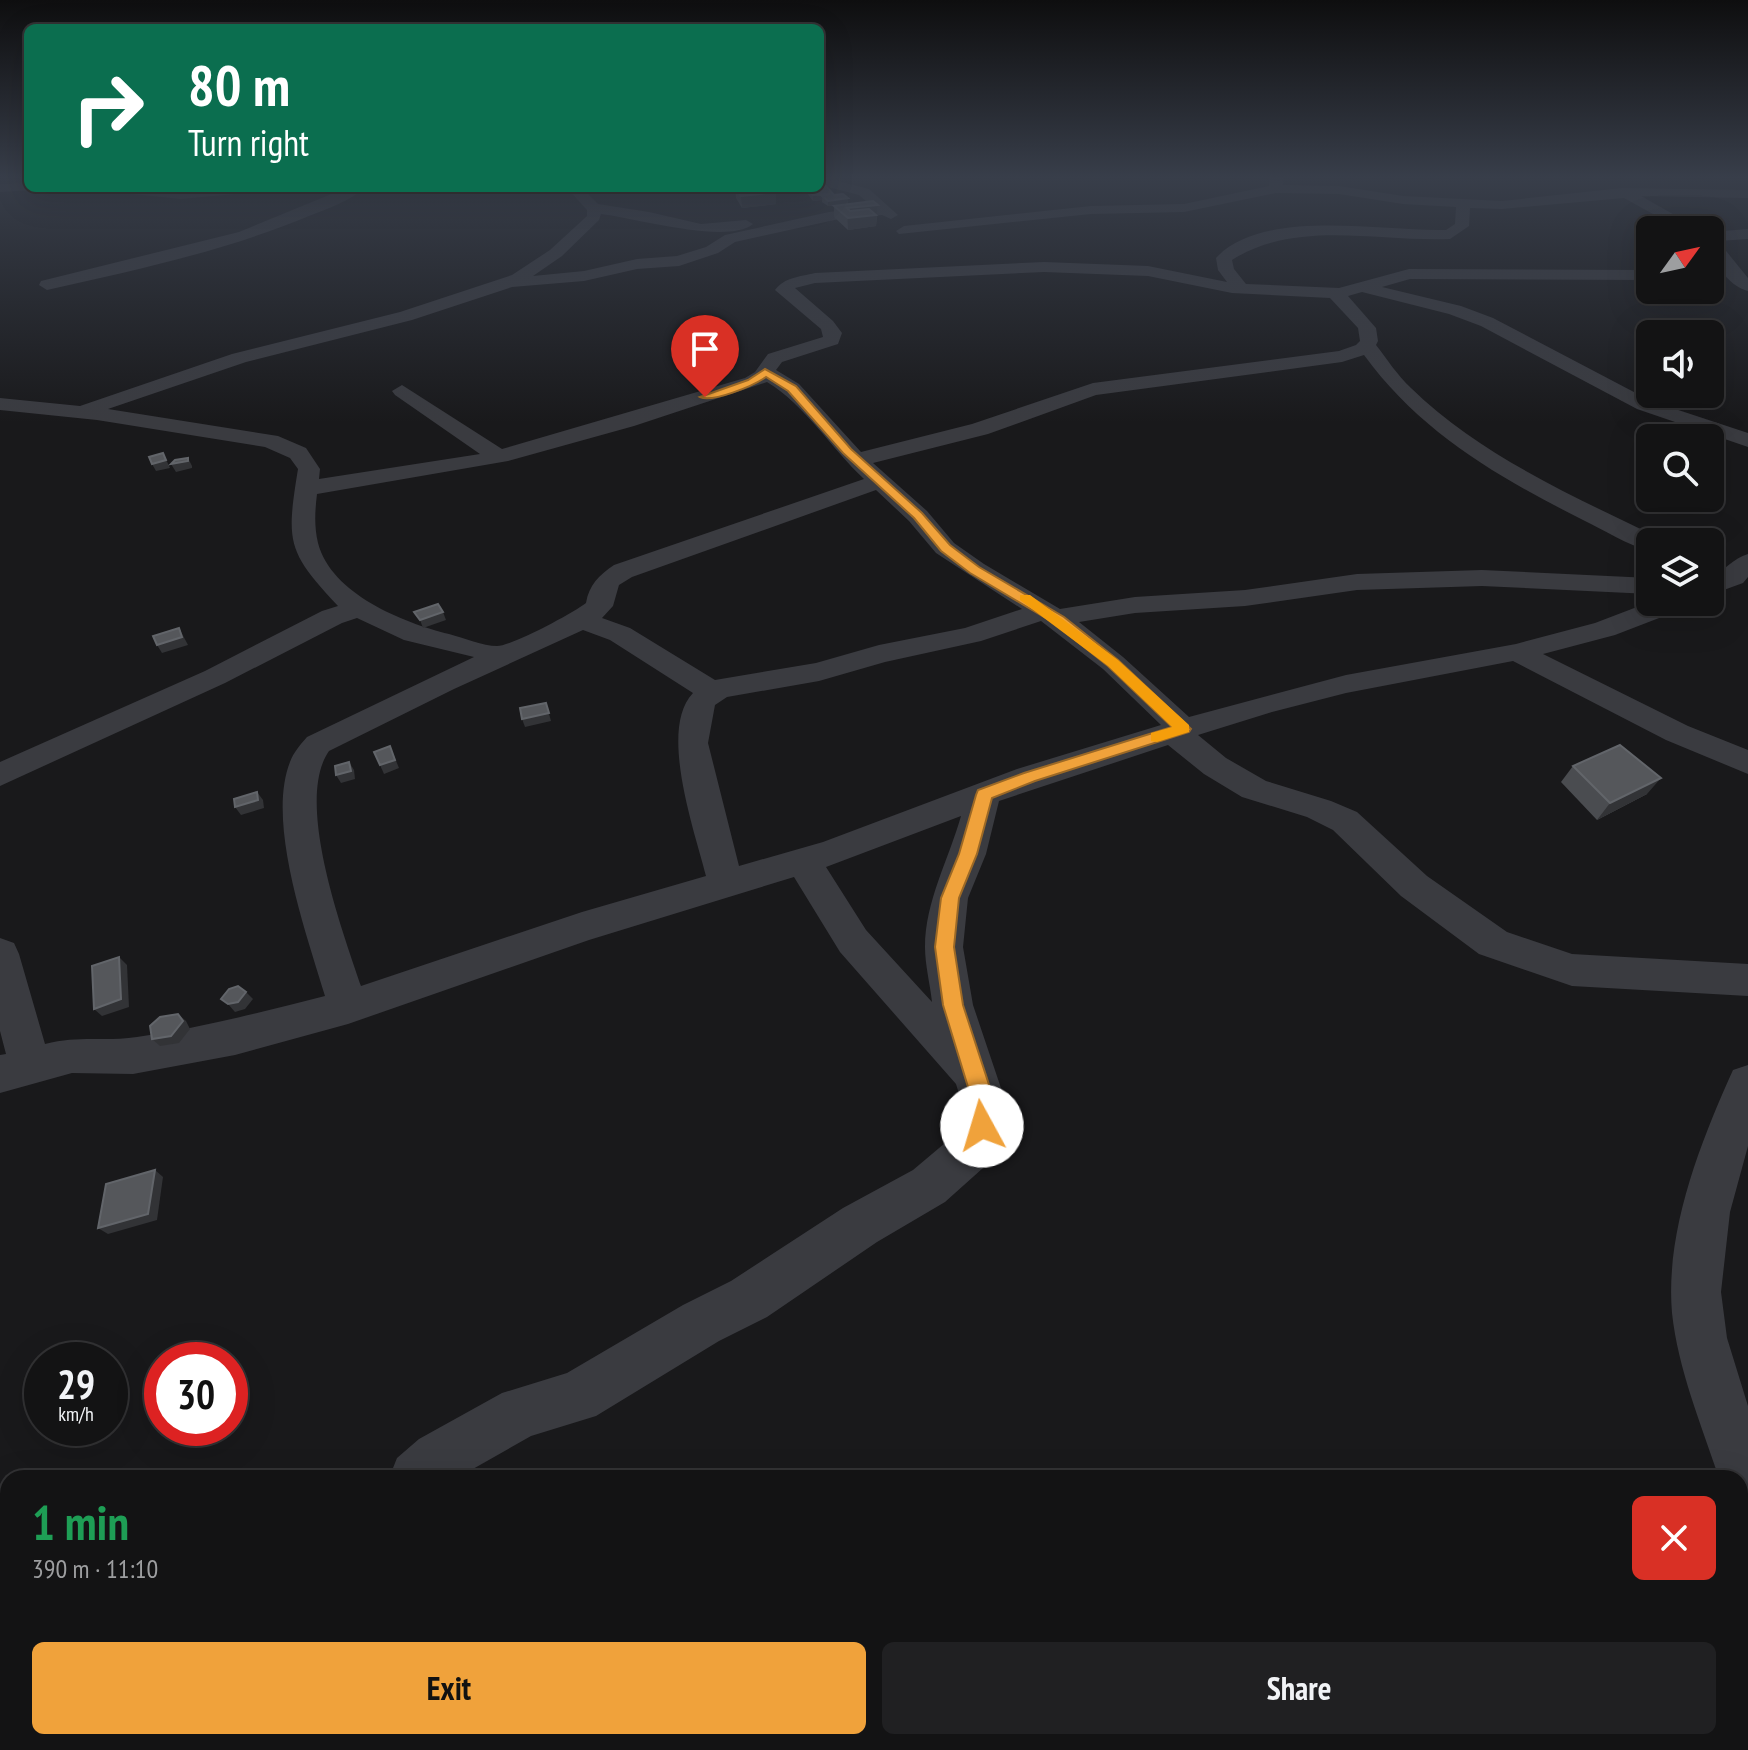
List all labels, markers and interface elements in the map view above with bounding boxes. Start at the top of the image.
text: 80 m [188,49,290,121]
icon: right [56,56,160,160]
text: Turn right [188,119,309,166]
north arrow [1636,216,1724,304]
map controls [1636,216,1724,616]
pin [671,315,739,397]
button: sound [1636,320,1724,408]
icon: arrive [683,327,727,371]
button: search [1636,424,1724,512]
button: layers [1636,528,1724,616]
position arrow [940,1084,1024,1168]
speed limit sign: 30 [144,1342,248,1446]
text: 29 [57,1358,95,1410]
text: km/h [58,1401,94,1427]
text: 1 min [32,1491,129,1553]
button: close [1632,1496,1716,1580]
text: 390 m · 11:10 [32,1552,158,1585]
button: Exit [32,1642,866,1734]
button: Share [882,1642,1716,1734]

